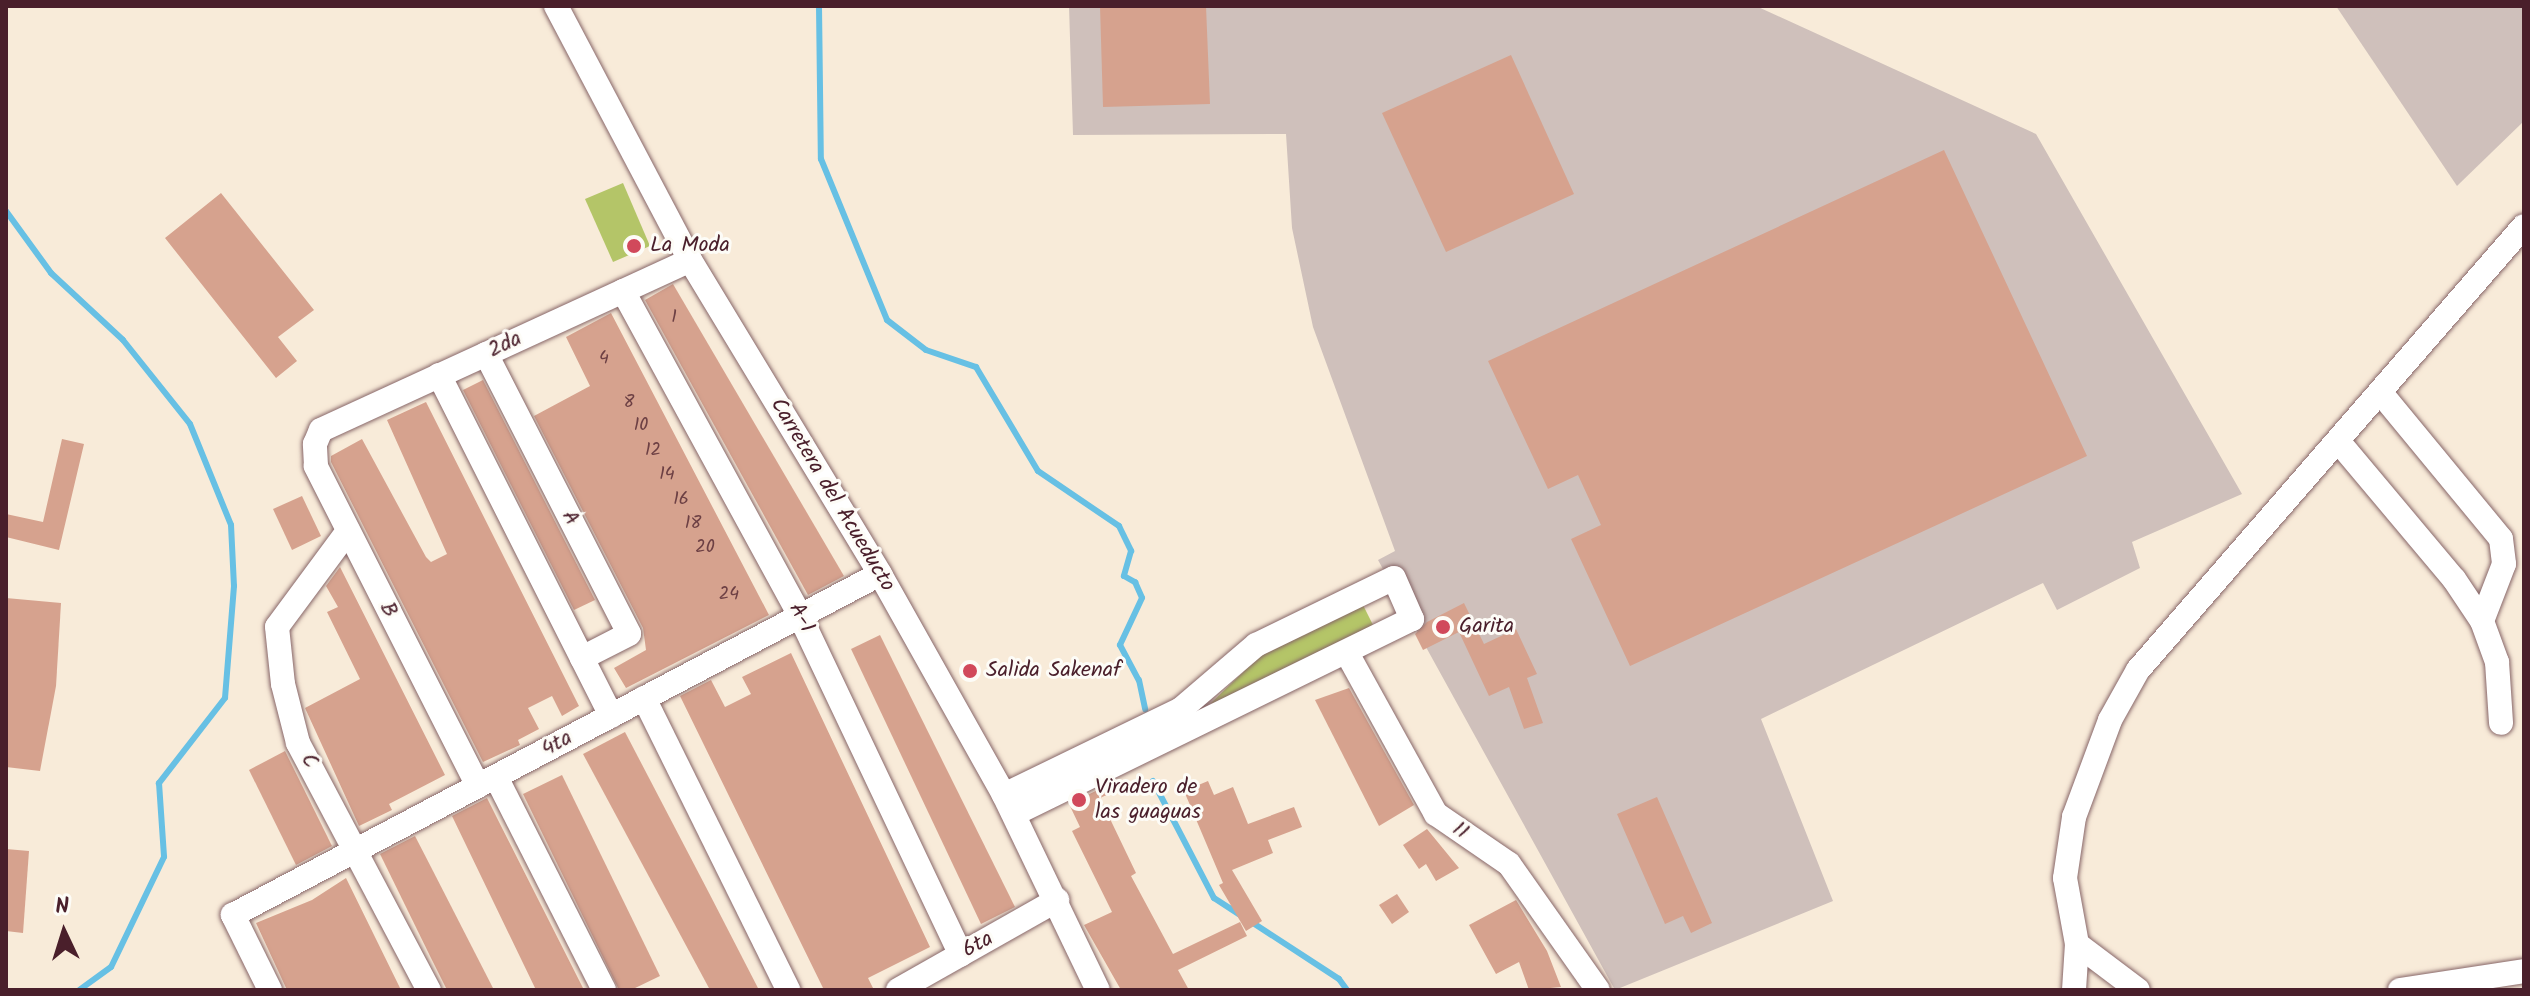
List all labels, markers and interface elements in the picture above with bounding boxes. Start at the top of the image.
place label: La Moda [650,233,730,259]
marker: La Moda [625,237,643,255]
house number: 1 [671,307,677,329]
street label: 2da [484,326,526,364]
house number: 4 [599,348,609,370]
house number: 8 [624,392,634,414]
street label: Carretera del Acueducto [764,393,900,597]
house number: 10 [634,415,648,437]
house number: 12 [645,440,661,462]
house number: 14 [659,464,675,486]
house number: 16 [673,489,689,511]
street label: A [555,506,585,530]
house number: 18 [685,513,701,535]
house number: 20 [695,537,715,559]
house number: 24 [719,584,739,606]
street label: B [373,598,403,622]
street label: A-1 [782,598,820,638]
place label: Garita [1459,614,1514,640]
marker: Garita [1434,618,1452,636]
place label: Salida Sakenaf [986,658,1121,684]
marker: Salida Sakenaf [961,662,979,680]
street label: 4ta [537,725,577,763]
street label: C [294,749,324,773]
place label: Viradero de las guaguas [1095,774,1201,826]
marker: Viradero de las guaguas [1070,791,1088,809]
street label: 11 [1447,816,1473,846]
text: N [54,890,70,926]
north arrow [24,892,104,972]
street label: 6ta [958,926,998,964]

